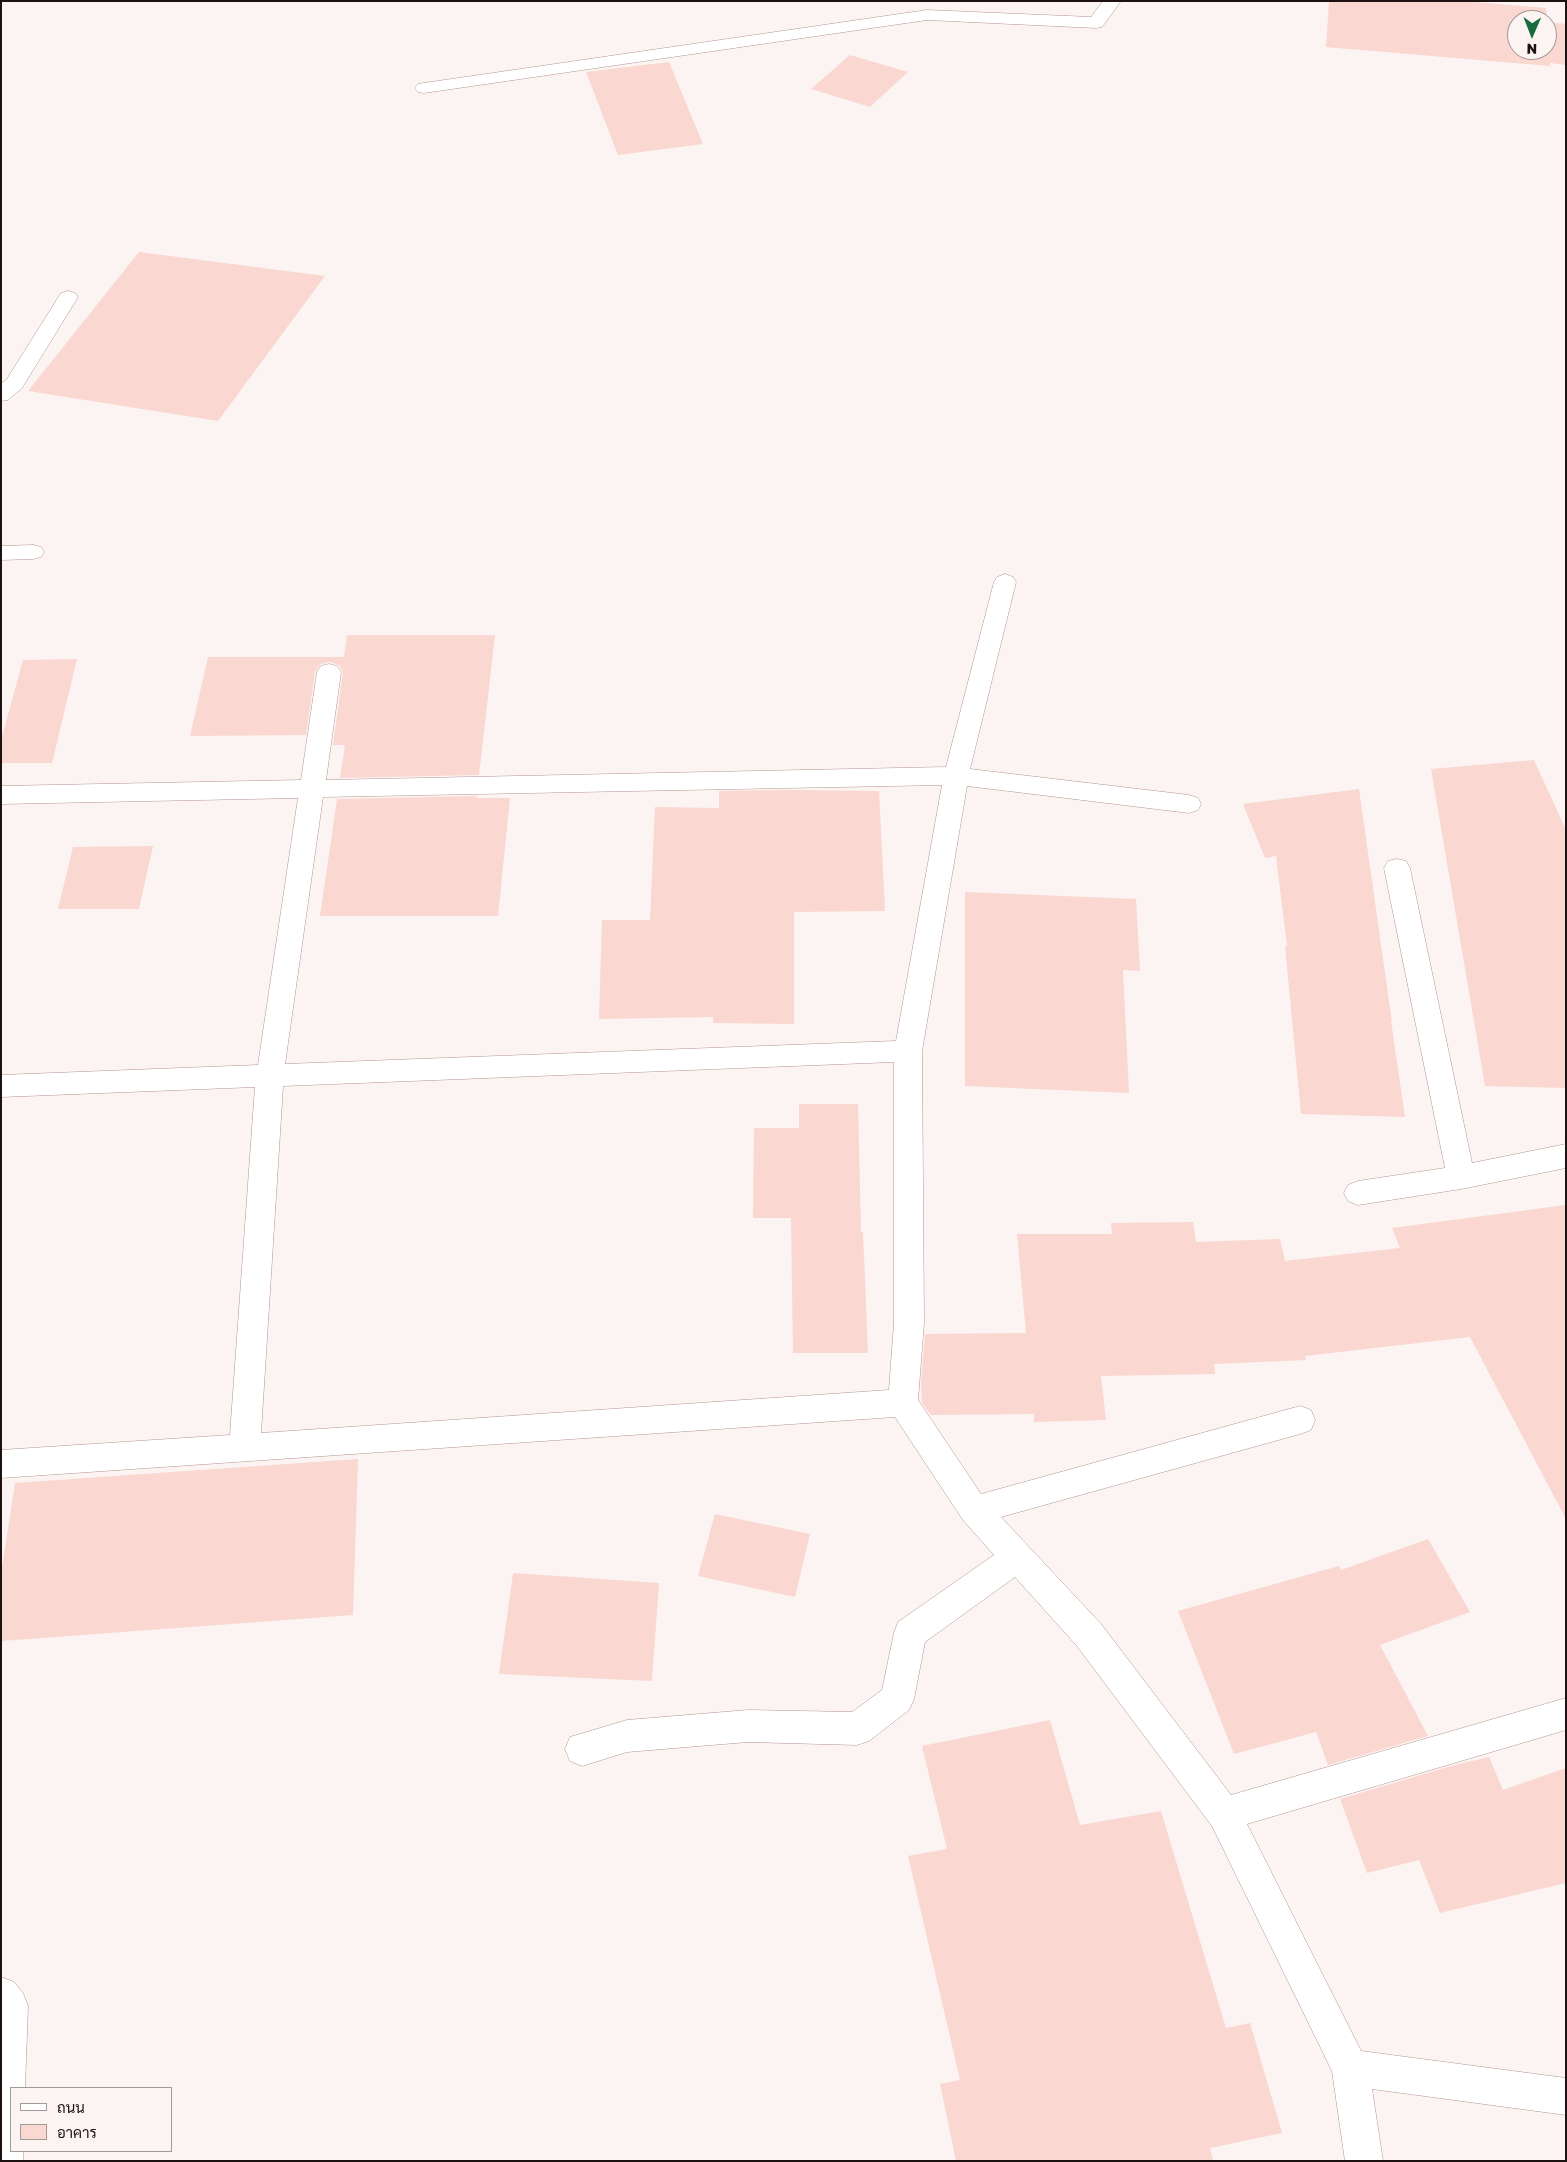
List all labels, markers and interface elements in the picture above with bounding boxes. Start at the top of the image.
north arrow [1507,10,1557,60]
text: N [1526,41,1537,58]
legend [10,2087,172,2152]
text: ถนน [57,2098,85,2116]
text: อาคาร [57,2123,97,2141]

